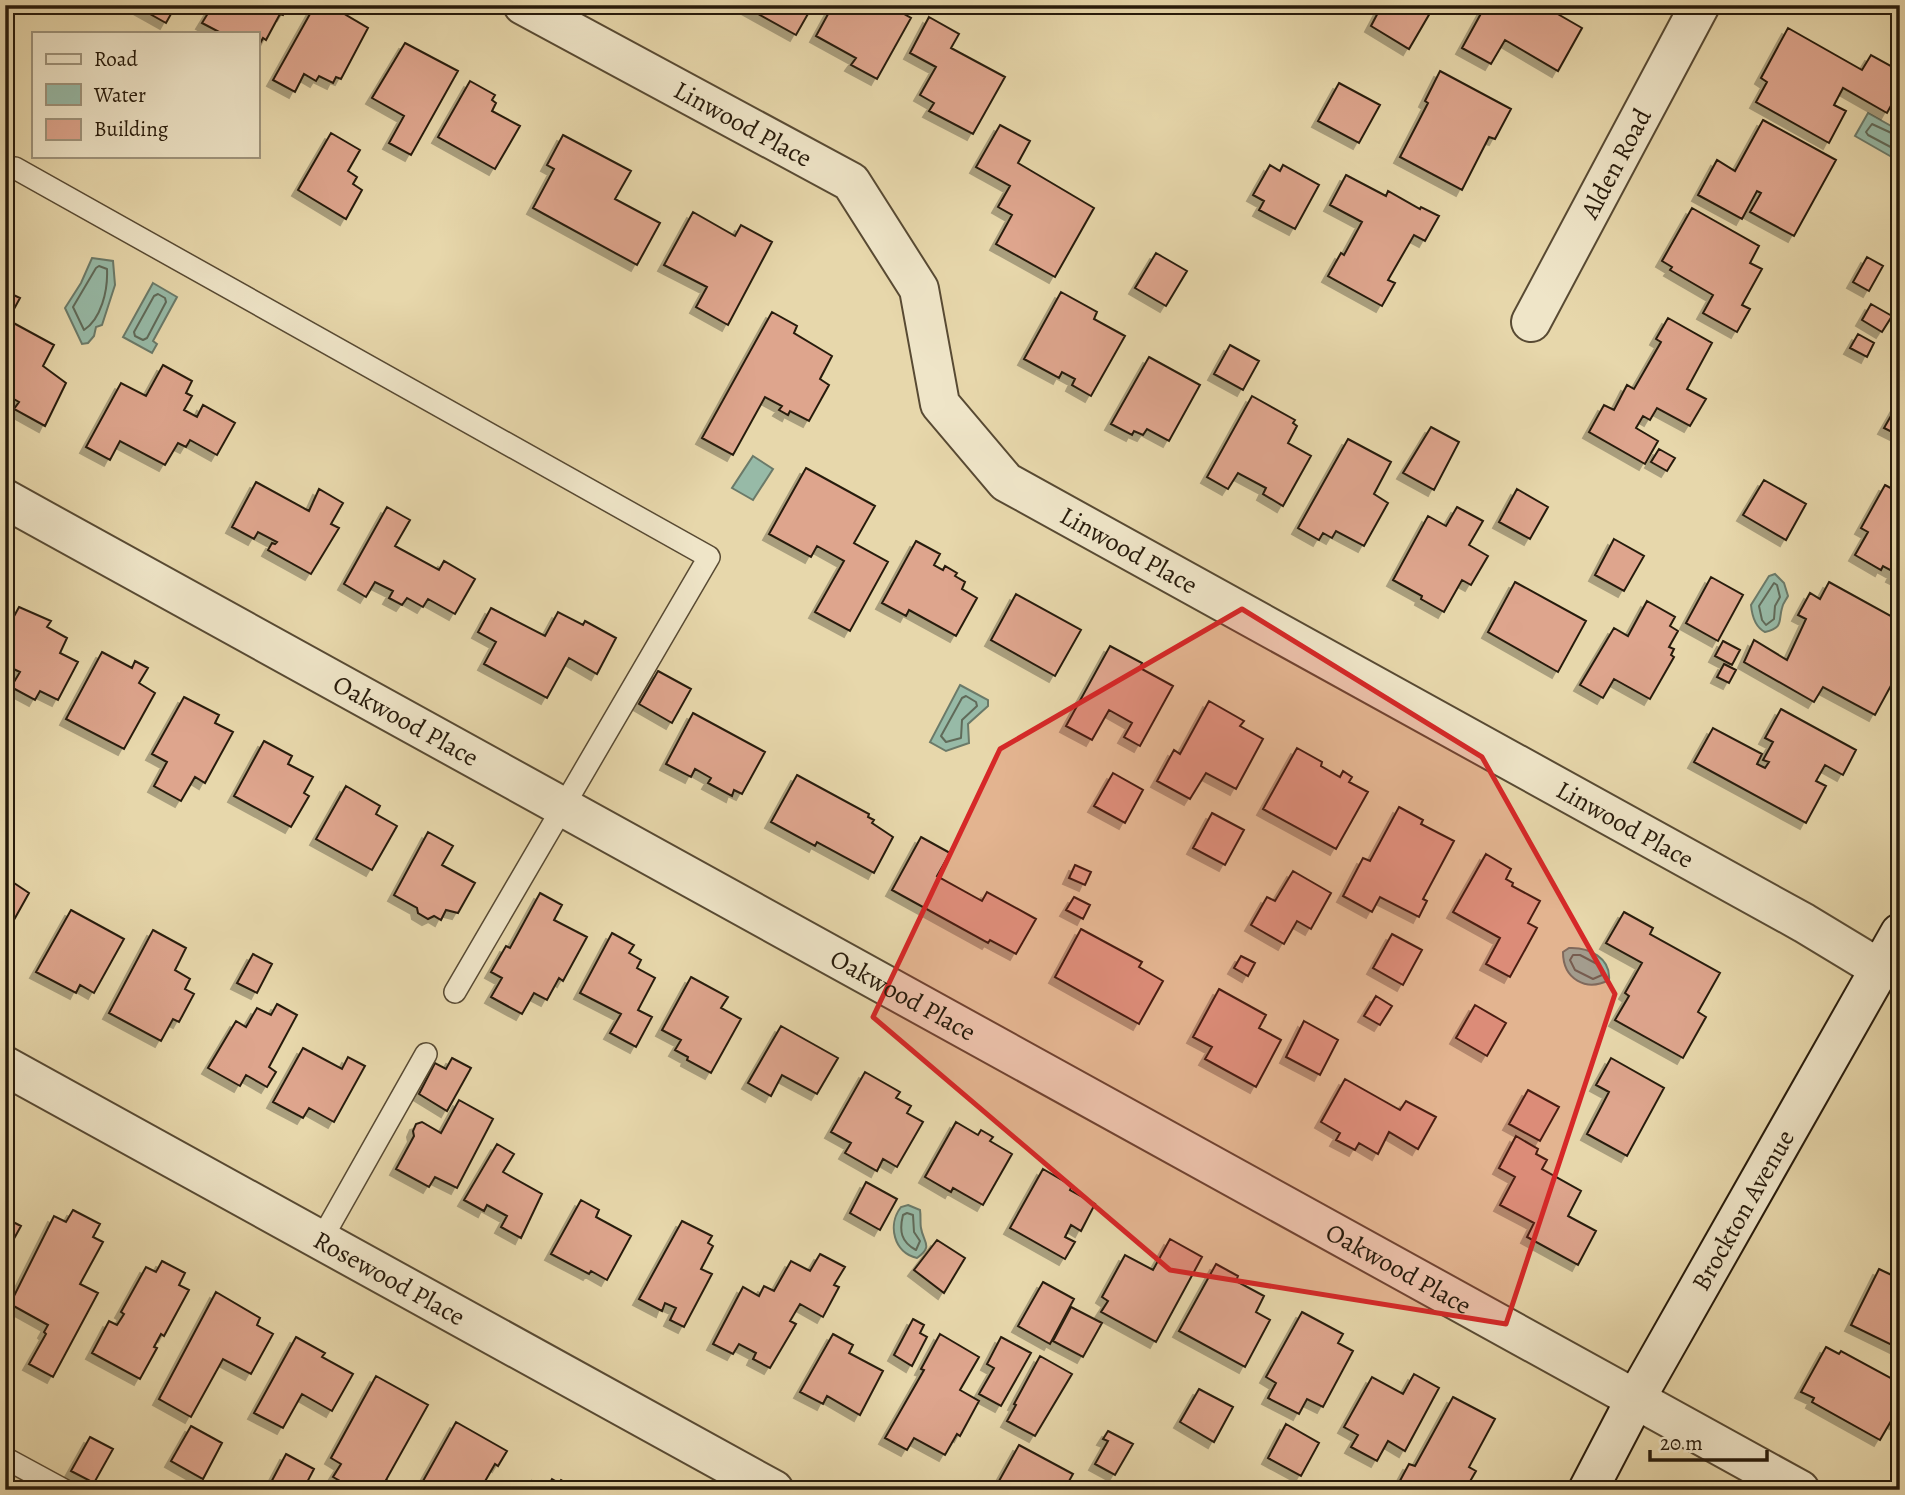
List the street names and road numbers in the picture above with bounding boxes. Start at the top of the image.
street label: Linwood Place [668,72,818,175]
street label: Alden Road [1571,102,1659,225]
street label: Linwood Place [1054,498,1204,602]
street label: Oakwood Place [327,666,485,775]
street label: Linwood Place [1550,772,1700,876]
street label: Oakwood Place [824,941,982,1049]
street label: Brockton Avenue [1683,1123,1802,1297]
street label: Oakwood Place [1320,1214,1478,1323]
street label: Rosewood Place [307,1222,472,1334]

